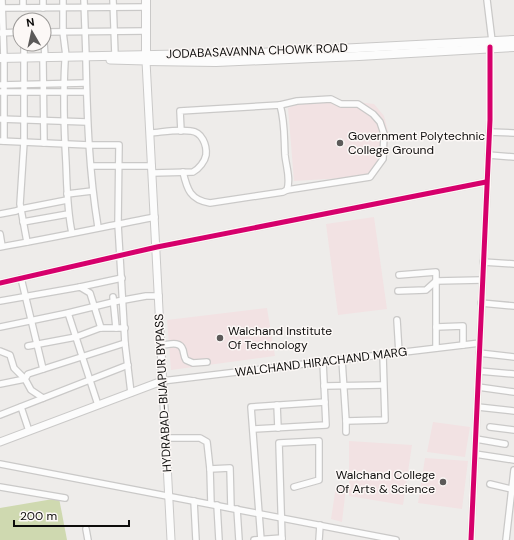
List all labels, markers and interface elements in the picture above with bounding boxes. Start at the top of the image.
north arrow [12,12,52,52]
text: N [25,15,35,30]
street label: JODABASAVANNA CHOWK ROAD [166,40,348,62]
place label: Government Polytechnic College Ground [348,128,485,158]
marker: Government Polytechnic College Ground [335,138,345,148]
street label: HYDRABAD-BIJAPUR BYPASS [151,313,175,473]
place label: Walchand Institute Of Technology [228,323,332,353]
marker: Walchand Institute Of Technology [215,333,225,343]
street label: WALCHAND HIRACHAND MARG [234,344,408,380]
place label: Walchand College Of Arts & Science [336,467,435,497]
marker: Walchand College Of Arts & Science [438,477,448,487]
scale bar [14,502,129,528]
text: 200 m [20,508,57,524]

